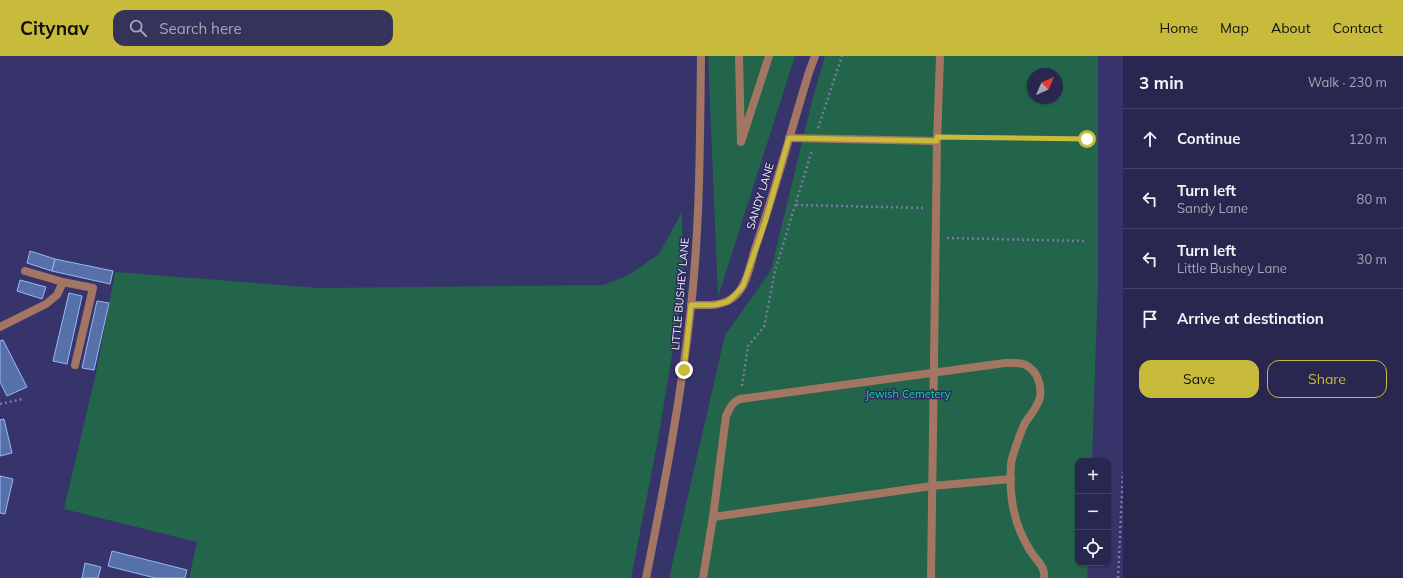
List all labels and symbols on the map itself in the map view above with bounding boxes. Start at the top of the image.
north arrow [1027,68,1063,104]
route start [1078,130,1096,148]
street label: SANDY LANE [743,161,777,231]
street label: LITTLE BUSHEY LANE [668,237,692,351]
route end [675,361,693,379]
park label: Jewish Cemetery [865,387,951,401]

